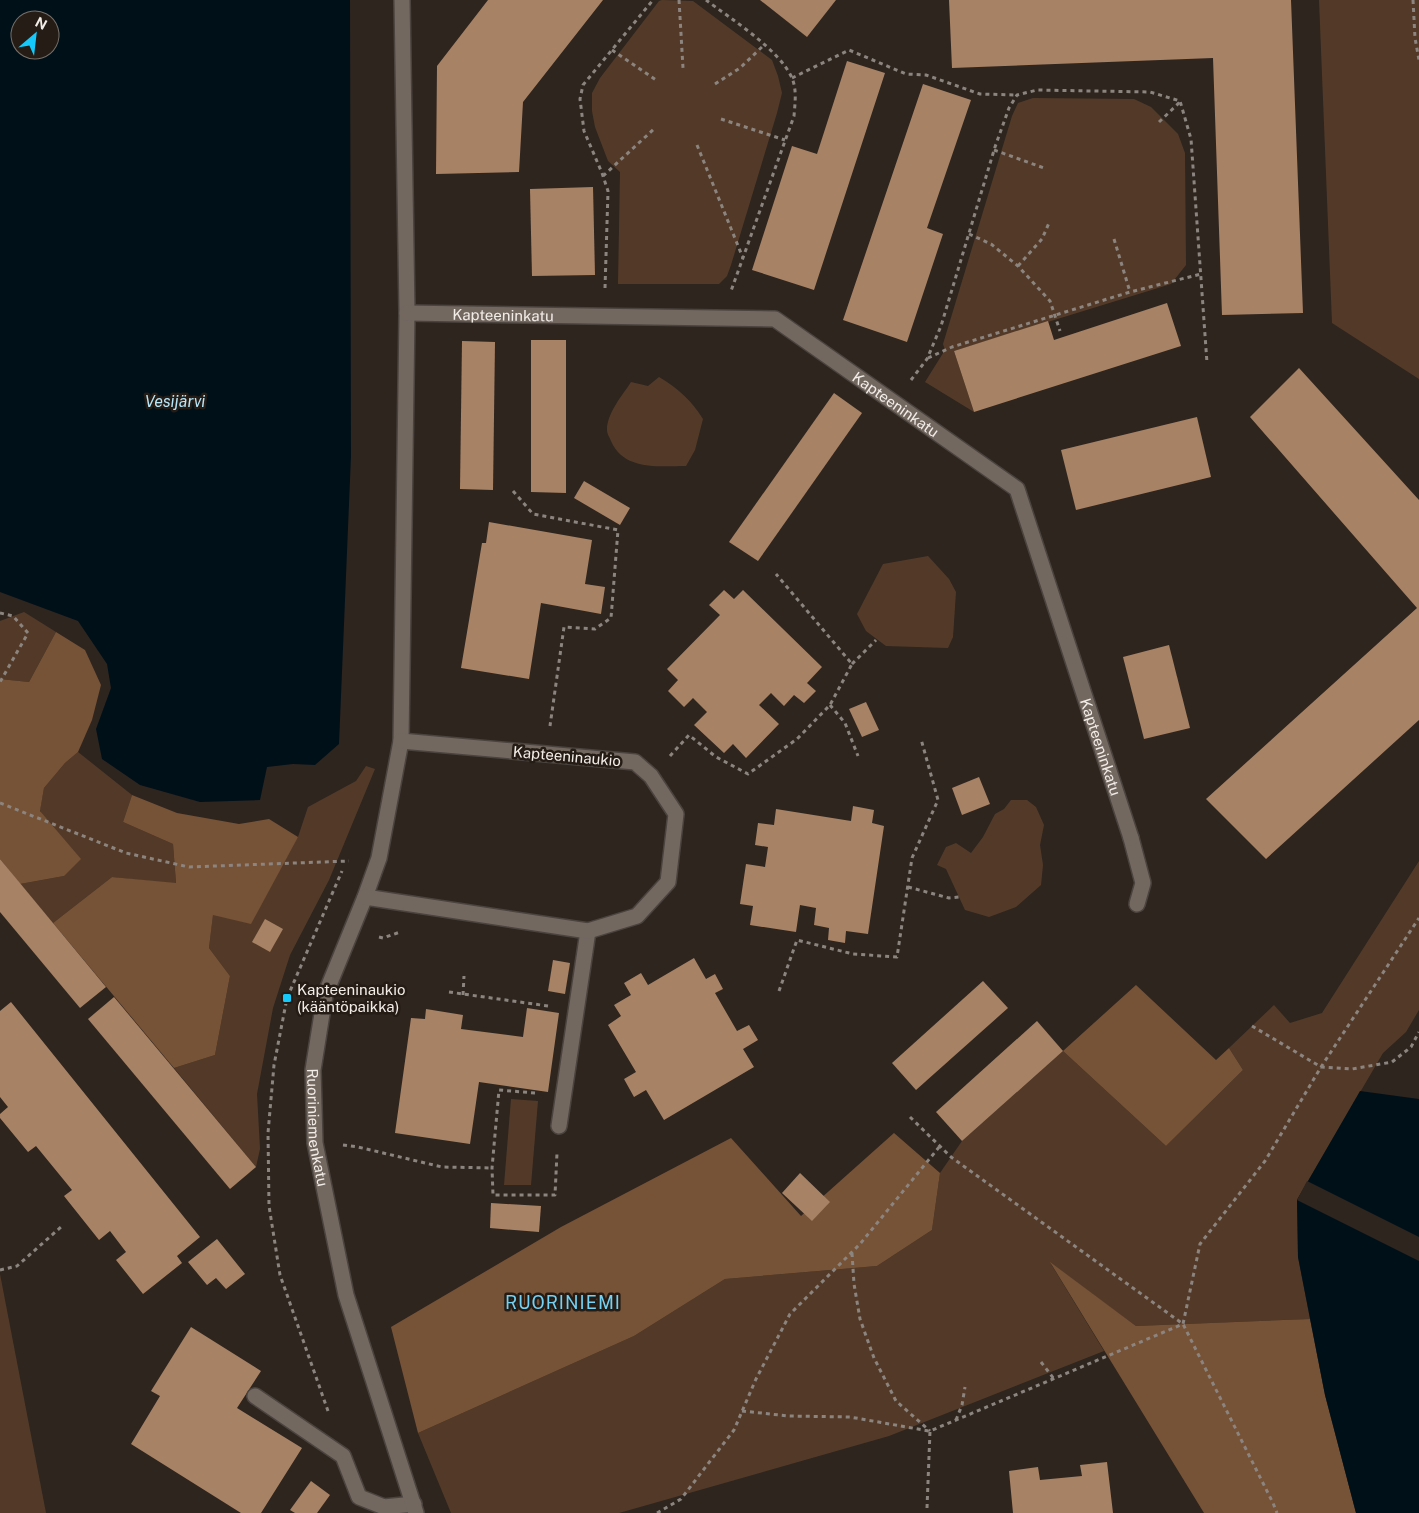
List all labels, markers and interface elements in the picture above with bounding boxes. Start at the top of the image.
north arrow [10,10,60,60]
text: N [33,14,50,33]
street label: Kapteeninkatu [452,305,554,324]
street label: Kapteeninkatu [850,368,942,440]
water label: Vesijärvi [145,392,205,411]
street label: Kapteeninkatu [1077,696,1125,798]
street label: Kapteeninaukio [512,743,622,769]
place label: Kapteeninaukio (kääntöpaikka) [297,981,405,1015]
marker: Kapteeninaukio (kääntöpaikka) [281,992,293,1004]
street label: Ruoriniemenkatu [304,1068,332,1188]
district label: RUORINIEMI [505,1292,621,1313]

